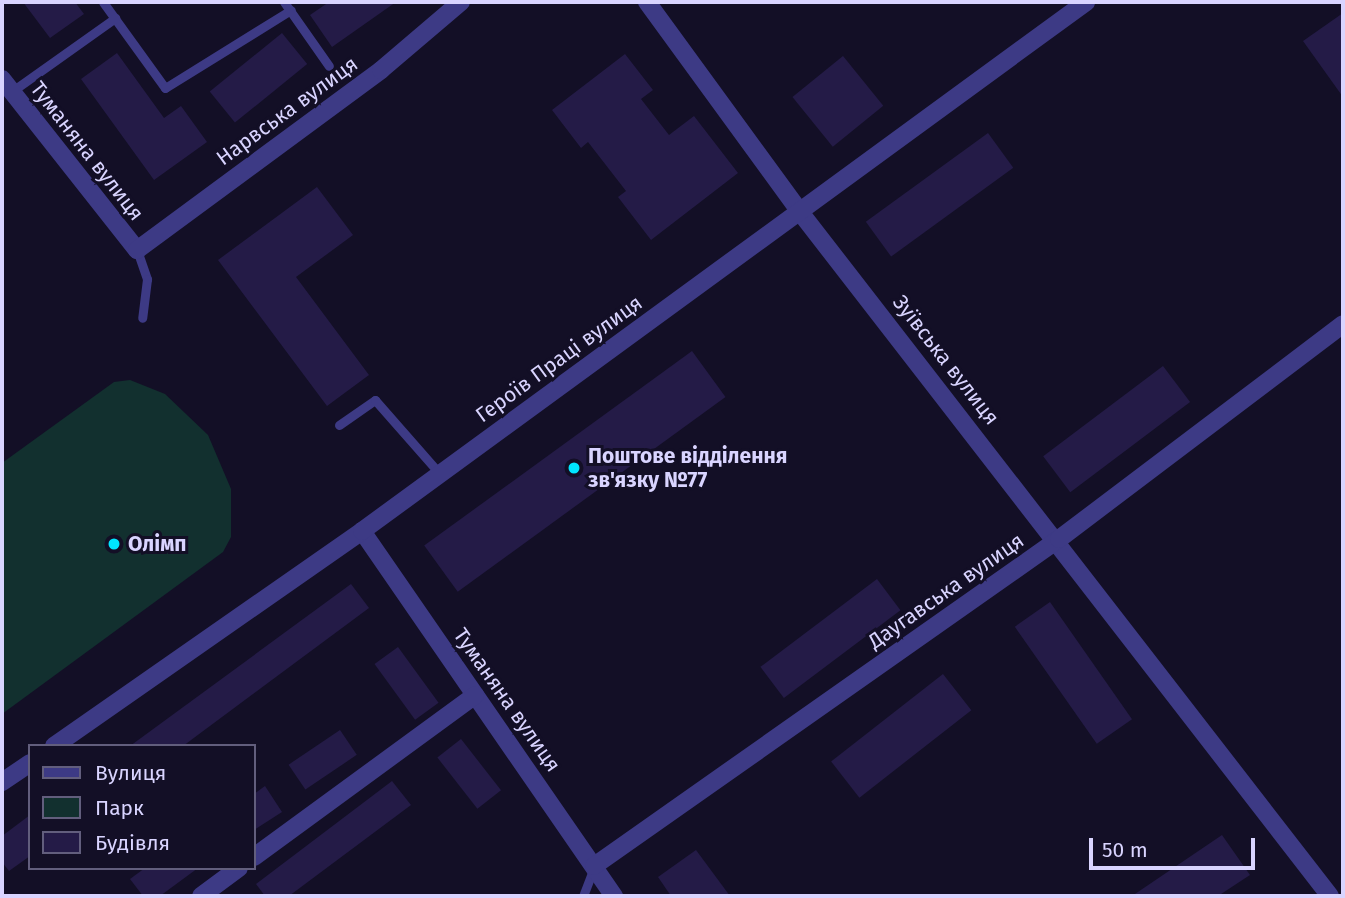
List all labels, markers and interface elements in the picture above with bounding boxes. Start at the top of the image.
street label: Нарвська вулиця [211,51,363,171]
street label: Туманяна вулиця [25,76,149,226]
street label: Героїв Праці вулиця [471,290,647,428]
street label: Зуївська вулиця [888,290,1004,430]
place label: Поштове відділення зв'язку №77 [588,443,787,493]
marker: Поштове відділення зв'язку №77 [566,460,582,476]
street label: Даугавська вулиця [863,528,1029,654]
place label: Олімп [128,531,186,557]
marker: Олімп [106,536,122,552]
street label: Туманяна вулиця [448,623,566,777]
legend [28,744,256,870]
text: Вулиця [95,760,166,786]
text: Парк [95,795,144,821]
scale bar [1093,824,1259,868]
text: Будівля [95,830,170,856]
text: 50 m [1102,837,1148,863]

